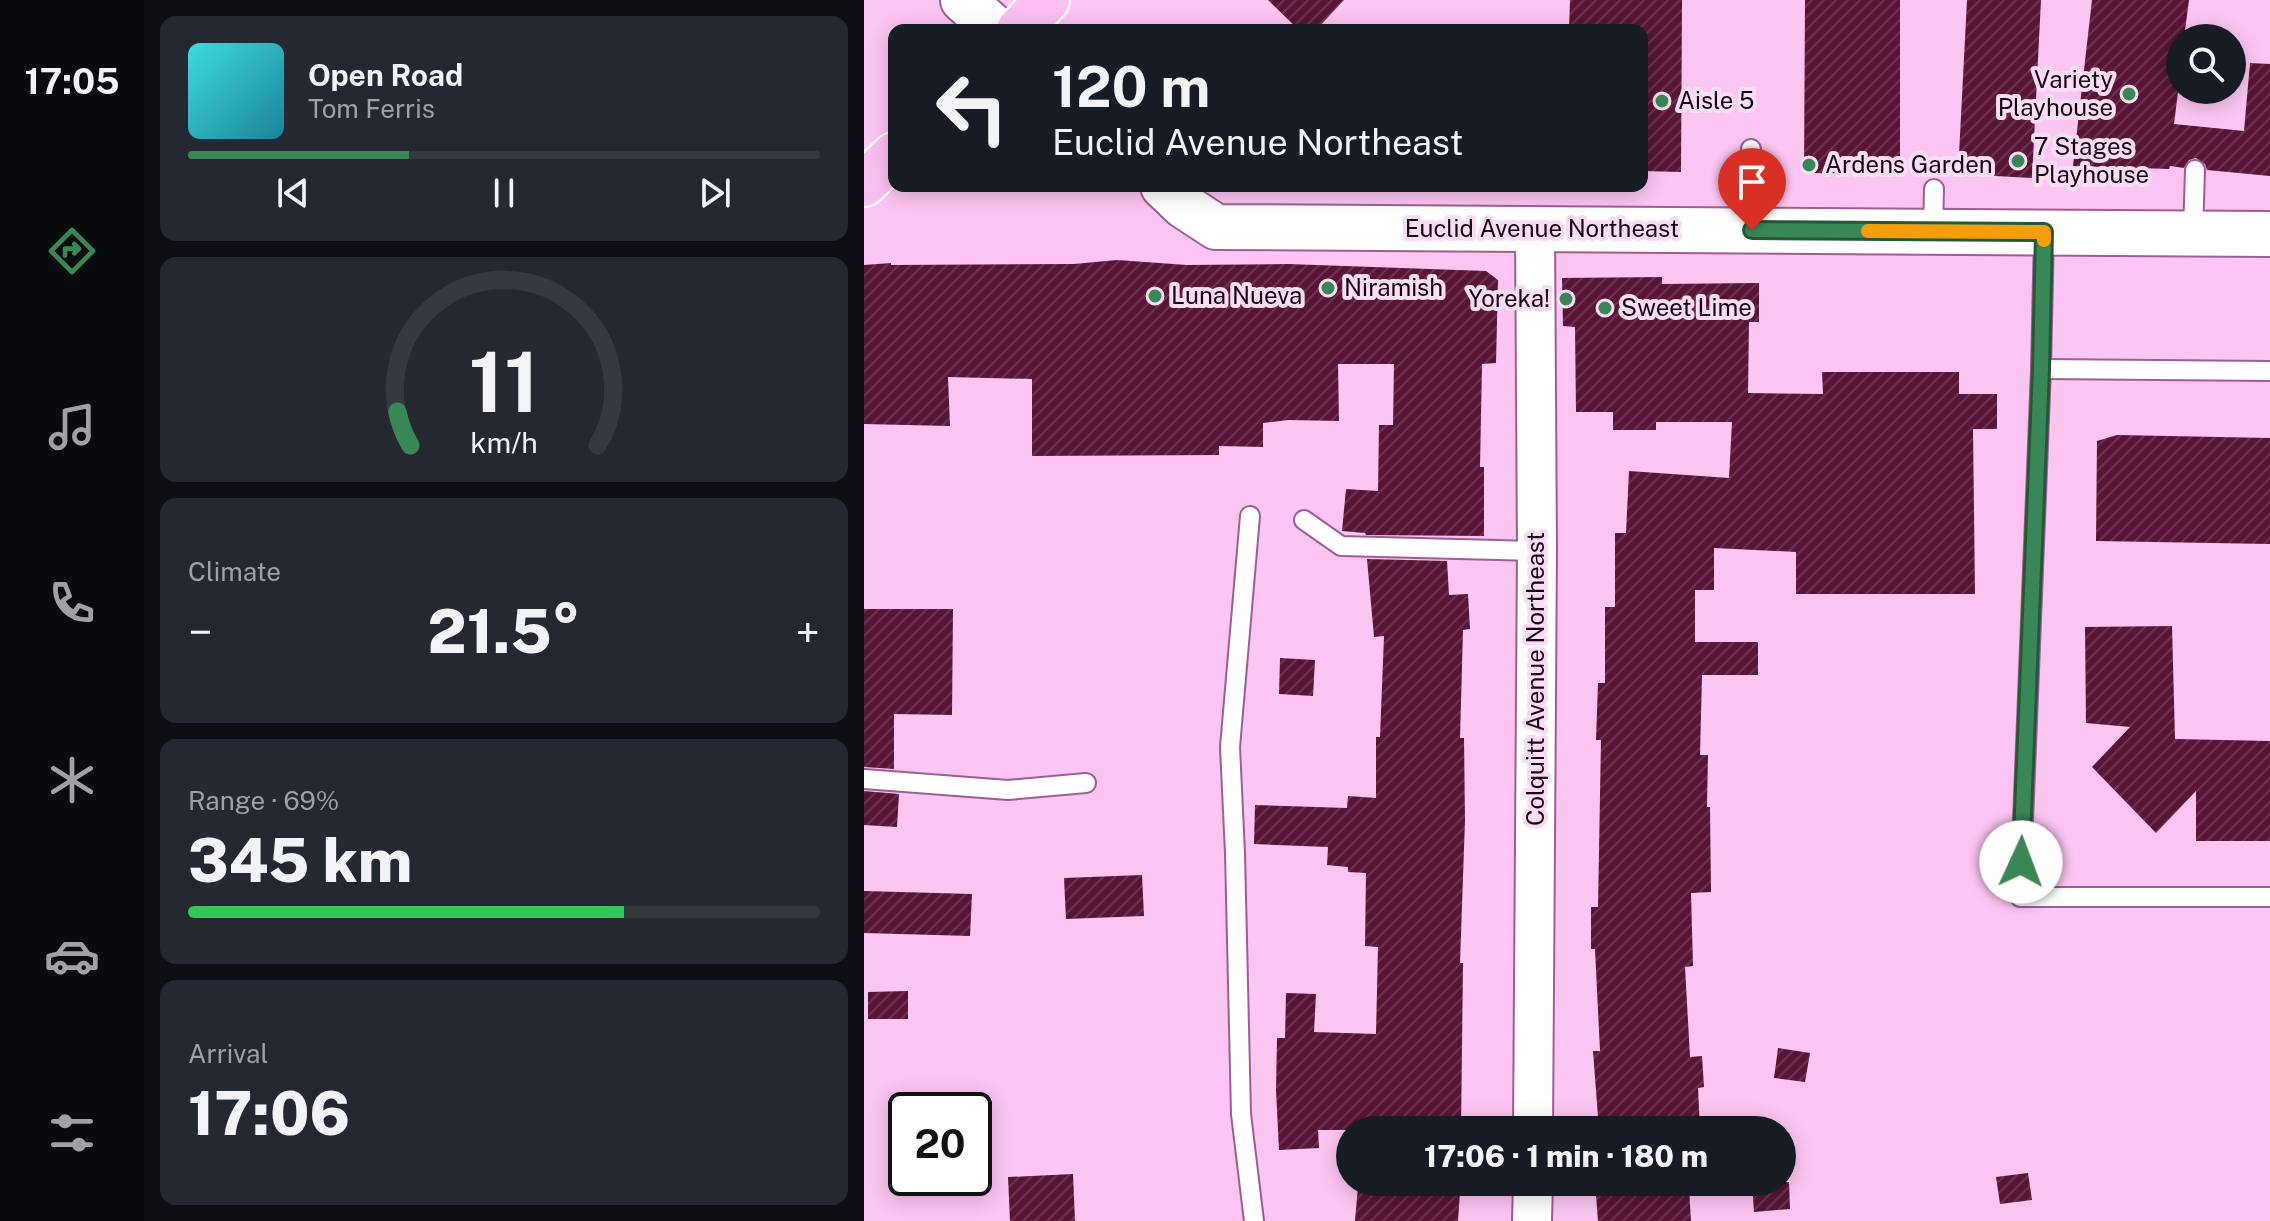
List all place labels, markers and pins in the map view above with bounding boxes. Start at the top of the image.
place label: Variety Playhouse [1998,65,2113,121]
marker: Variety Playhouse [2120,85,2138,103]
place label: Aisle 5 [1678,86,1754,114]
marker: Aisle 5 [1653,92,1671,110]
place label: 7 Stages Playhouse [2034,132,2149,188]
pin [1718,148,1786,230]
place label: Ardens Garden [1825,150,1993,178]
marker: 7 Stages Playhouse [2009,152,2027,170]
marker: Ardens Garden [1800,156,1818,174]
place label: Niramish [1344,273,1443,301]
marker: Niramish [1319,279,1337,297]
place label: Luna Nueva [1171,281,1302,309]
place label: Yoreka! [1468,284,1550,312]
marker: Luna Nueva [1146,287,1164,305]
marker: Yoreka! [1557,290,1575,308]
place label: Sweet Lime [1621,293,1752,321]
marker: Sweet Lime [1596,299,1614,317]

